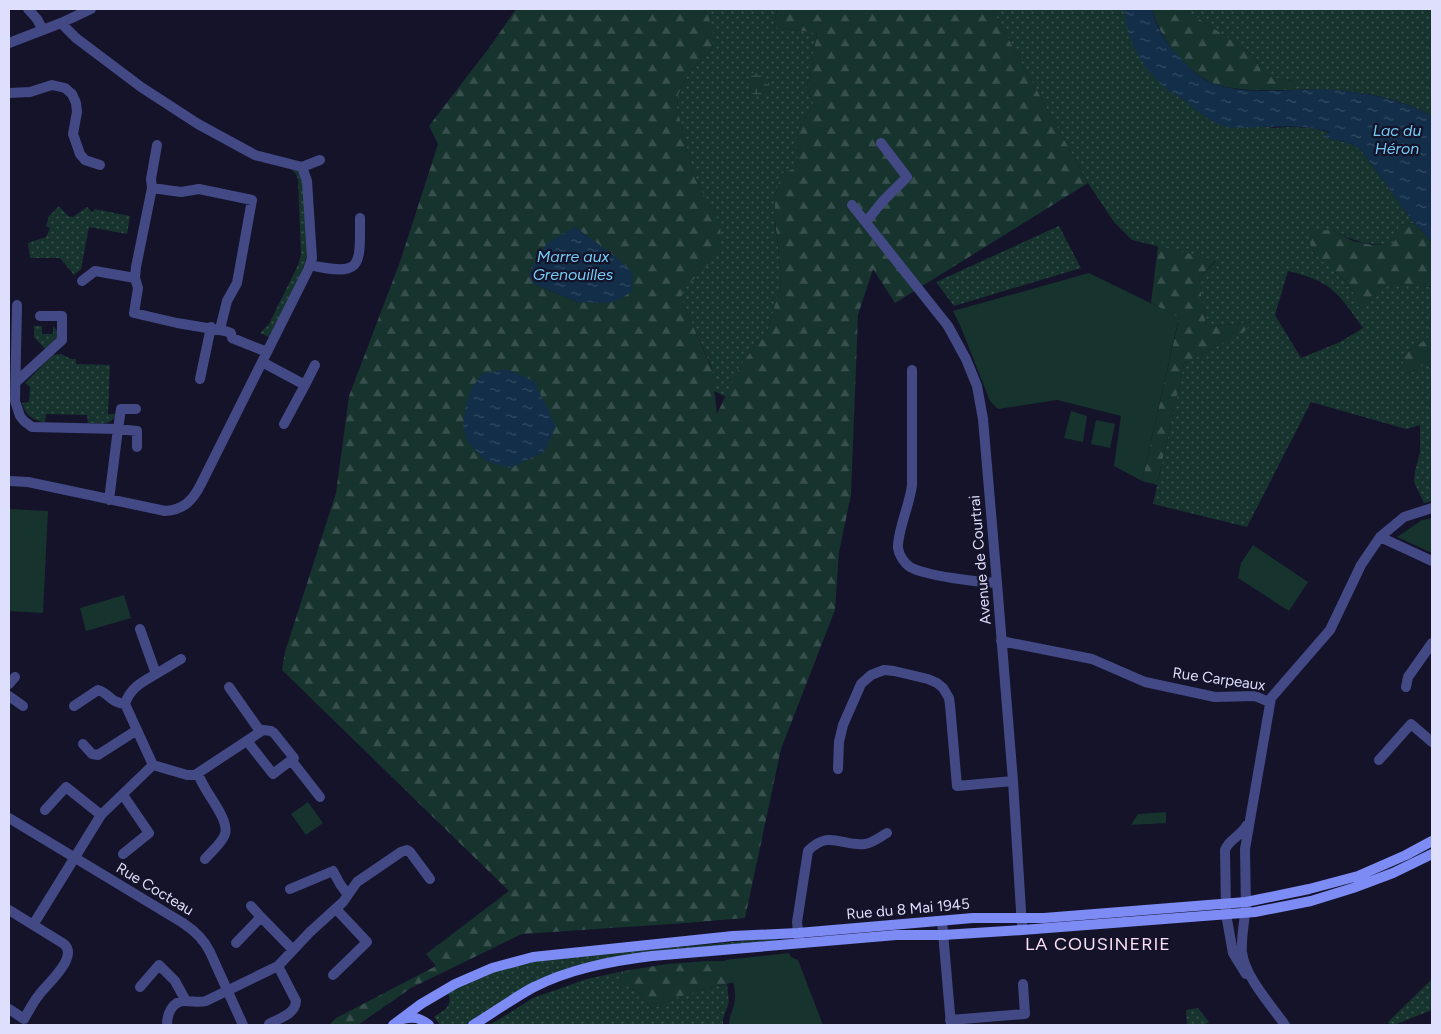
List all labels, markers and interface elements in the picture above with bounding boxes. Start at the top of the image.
water label: Lac du Héron [1373,121,1421,158]
water label: Marre aux Grenouilles [533,247,614,284]
street label: Avenue de Courtrai [965,494,995,626]
street label: Rue Carpeaux [1171,664,1267,694]
street label: Rue Cocteau [113,859,197,919]
street label: Rue du 8 Mai 1945 [846,895,970,923]
district label: LA COUSINERIE [1025,933,1171,955]

